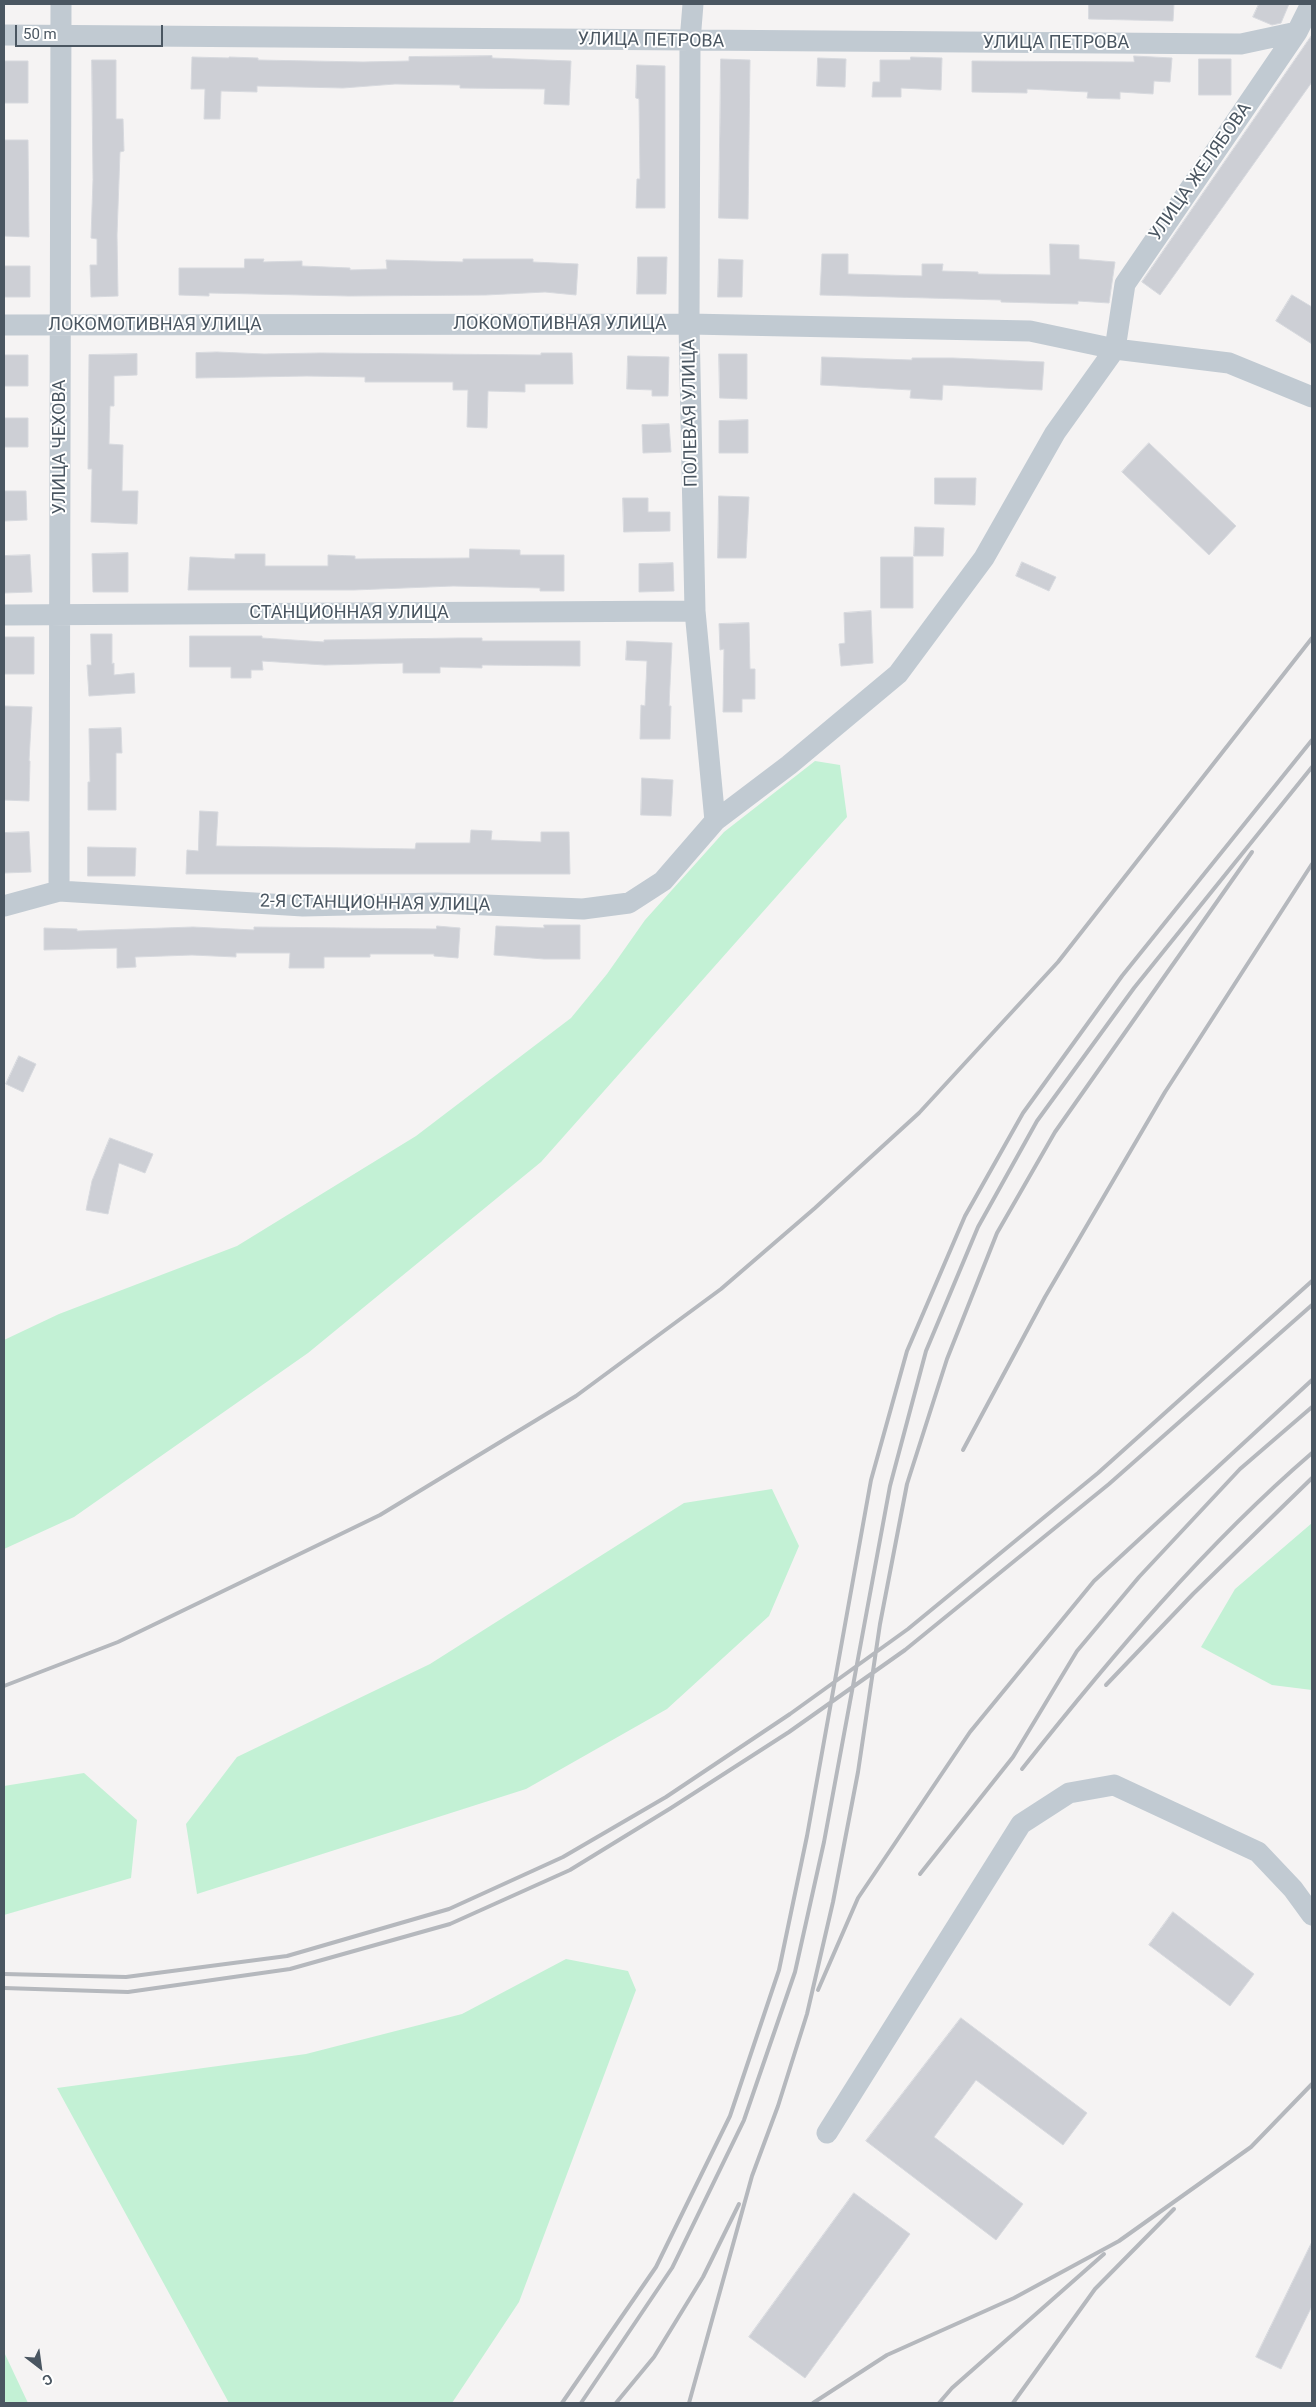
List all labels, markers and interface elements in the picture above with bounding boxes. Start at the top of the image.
scale bar [18,15,165,47]
text: 50 m [23,25,57,43]
street label: УЛИЦА ПЕТРОВА [577,29,725,53]
street label: УЛИЦА ПЕТРОВА [983,32,1129,54]
street label: УЛИЦА ЖЕЛЯБОВА [1145,99,1257,245]
street label: ЛОКОМОТИВНАЯ УЛИЦА [453,313,667,335]
street label: ЛОКОМОТИВНАЯ УЛИЦА [48,314,262,336]
street label: ПОЛЕВАЯ УЛИЦА [679,339,703,487]
street label: УЛИЦА ЧЕХОВА [49,380,71,514]
street label: СТАНЦИОННАЯ УЛИЦА [249,602,449,624]
street label: 2-Я СТАНЦИОННАЯ УЛИЦА [260,891,490,917]
north arrow [15,2342,65,2392]
text: С [40,2371,55,2389]

